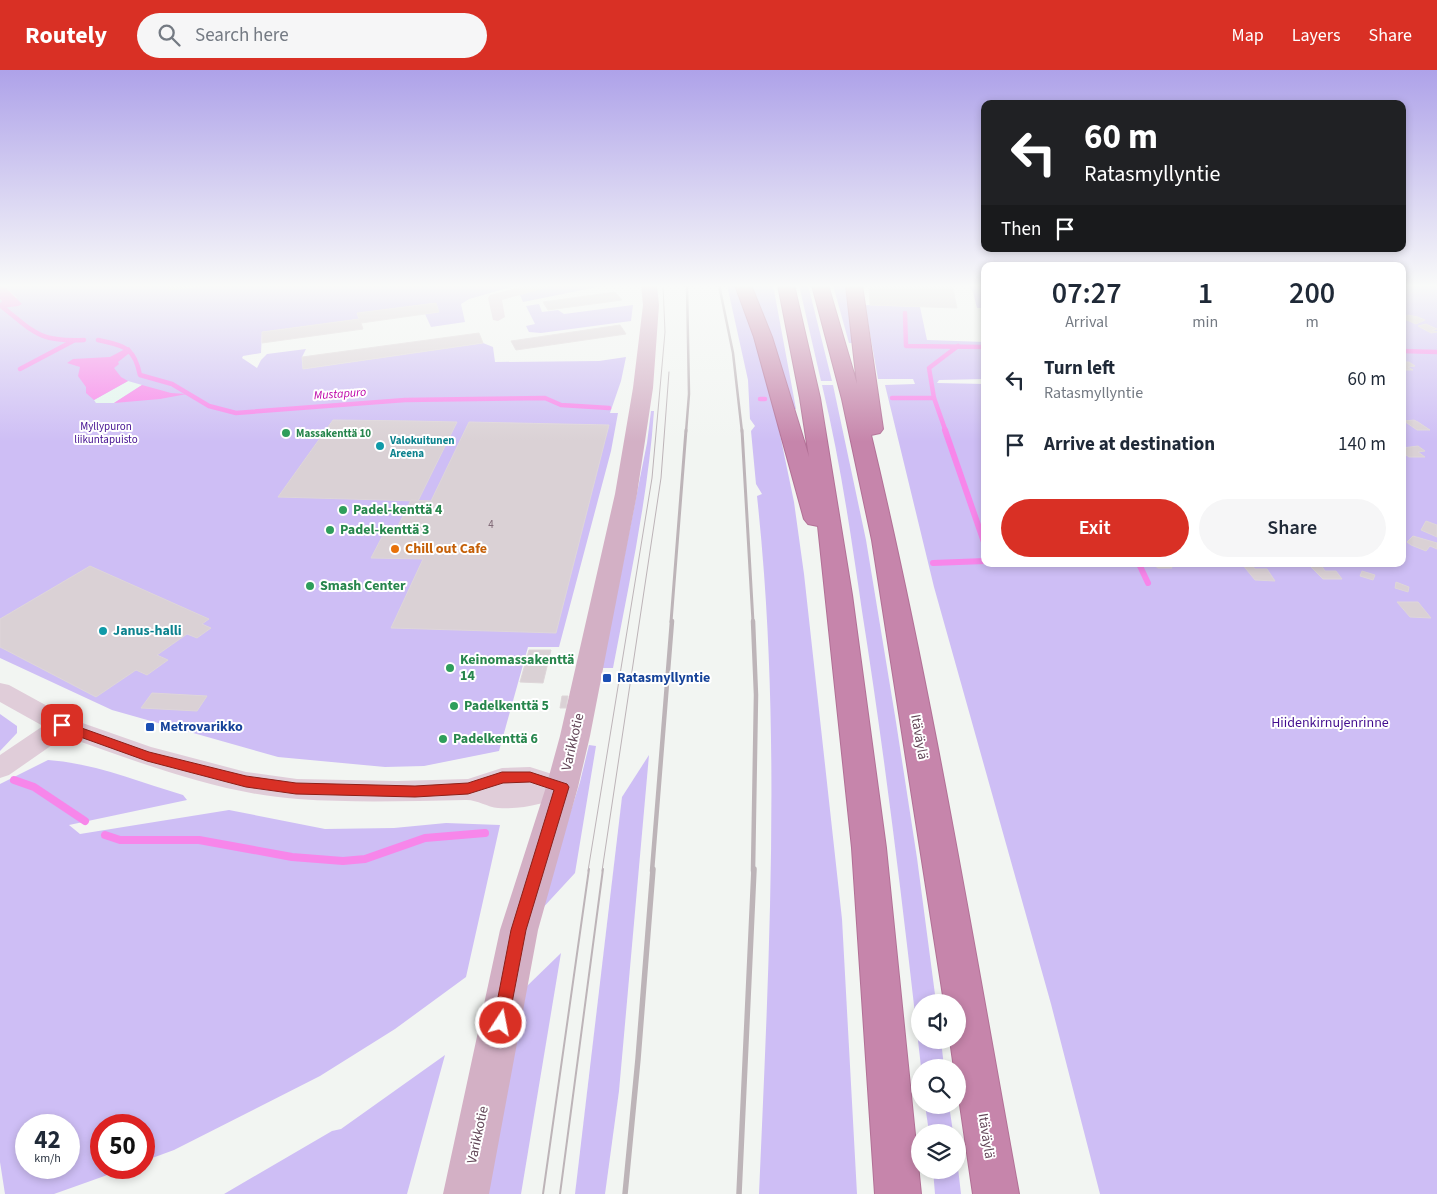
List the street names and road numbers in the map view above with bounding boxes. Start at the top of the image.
street label: Varikkotie [557,711,589,773]
street label: Itäväylä [905,713,933,761]
street label: Varikkotie [462,1104,494,1166]
street label: Itäväylä [973,1112,999,1160]

